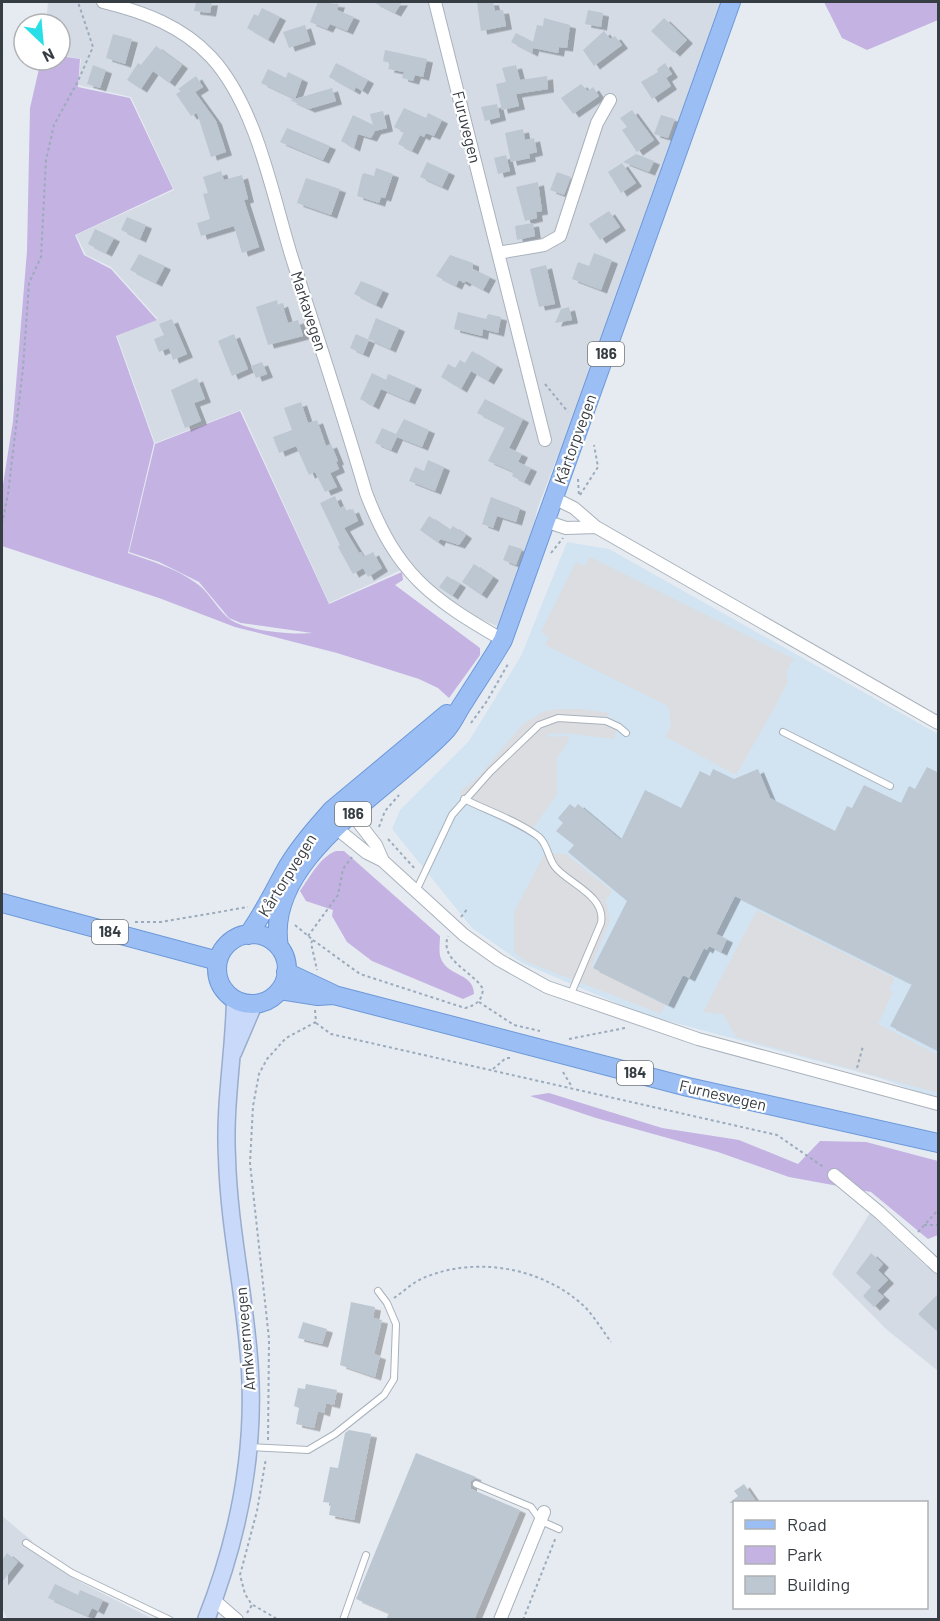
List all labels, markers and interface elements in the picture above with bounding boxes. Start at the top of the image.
north arrow [12,12,72,72]
text: N [40,45,58,67]
street label: Furuvegen [449,89,486,165]
street label: Markavegen [288,268,331,353]
road number: 186 [588,342,624,366]
street label: Kårtorpvegen [549,391,600,486]
road number: 186 [335,802,371,826]
street label: Kårtorpvegen [254,830,320,920]
road number: 184 [92,920,128,944]
road number: 184 [617,1061,653,1085]
street label: Furnesvegen [678,1075,769,1114]
street label: Arnkvernvegen [231,1286,258,1392]
legend [733,1501,928,1609]
text: Road [787,1513,827,1535]
text: Park [787,1543,822,1565]
text: Building [787,1573,850,1595]

